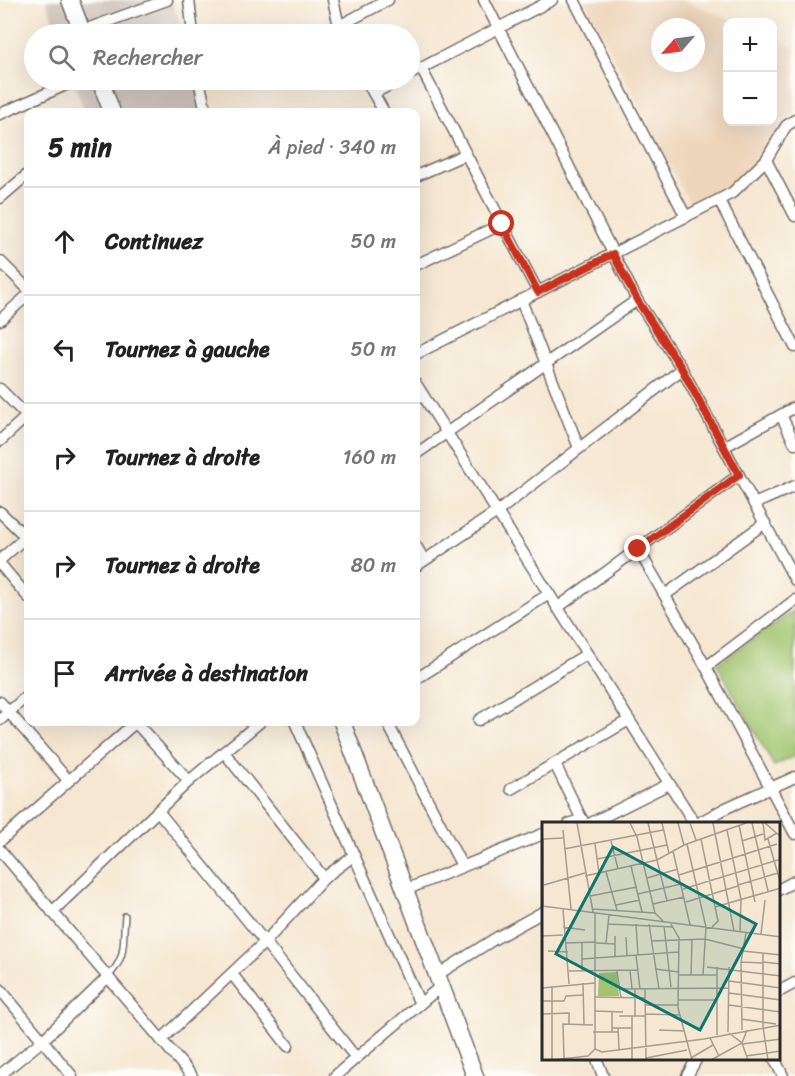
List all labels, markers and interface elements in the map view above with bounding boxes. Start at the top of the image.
north arrow [651,18,705,72]
map controls [723,18,777,126]
button: + [723,18,777,72]
search box [24,24,420,90]
text: Rechercher [93,38,203,77]
icon: search [45,41,78,74]
button: − [723,72,777,126]
text: 5 min [48,124,112,170]
text: À pied · 340 m [268,130,396,165]
route start [488,210,514,236]
text: Continuez [105,222,203,261]
text: 50 m [351,224,396,259]
icon: ahead [48,225,81,258]
text: Tournez à gauche [105,330,270,369]
text: 50 m [351,332,396,367]
icon: left [48,333,81,366]
text: Tournez à droite [105,438,260,477]
text: 160 m [343,440,396,475]
icon: right [48,441,81,474]
route end [624,535,650,561]
text: Tournez à droite [105,546,260,585]
text: 80 m [351,548,396,583]
icon: right [48,549,81,582]
text: Arrivée à destination [105,654,308,693]
icon: arrive [48,657,81,690]
inset map [542,822,780,1061]

